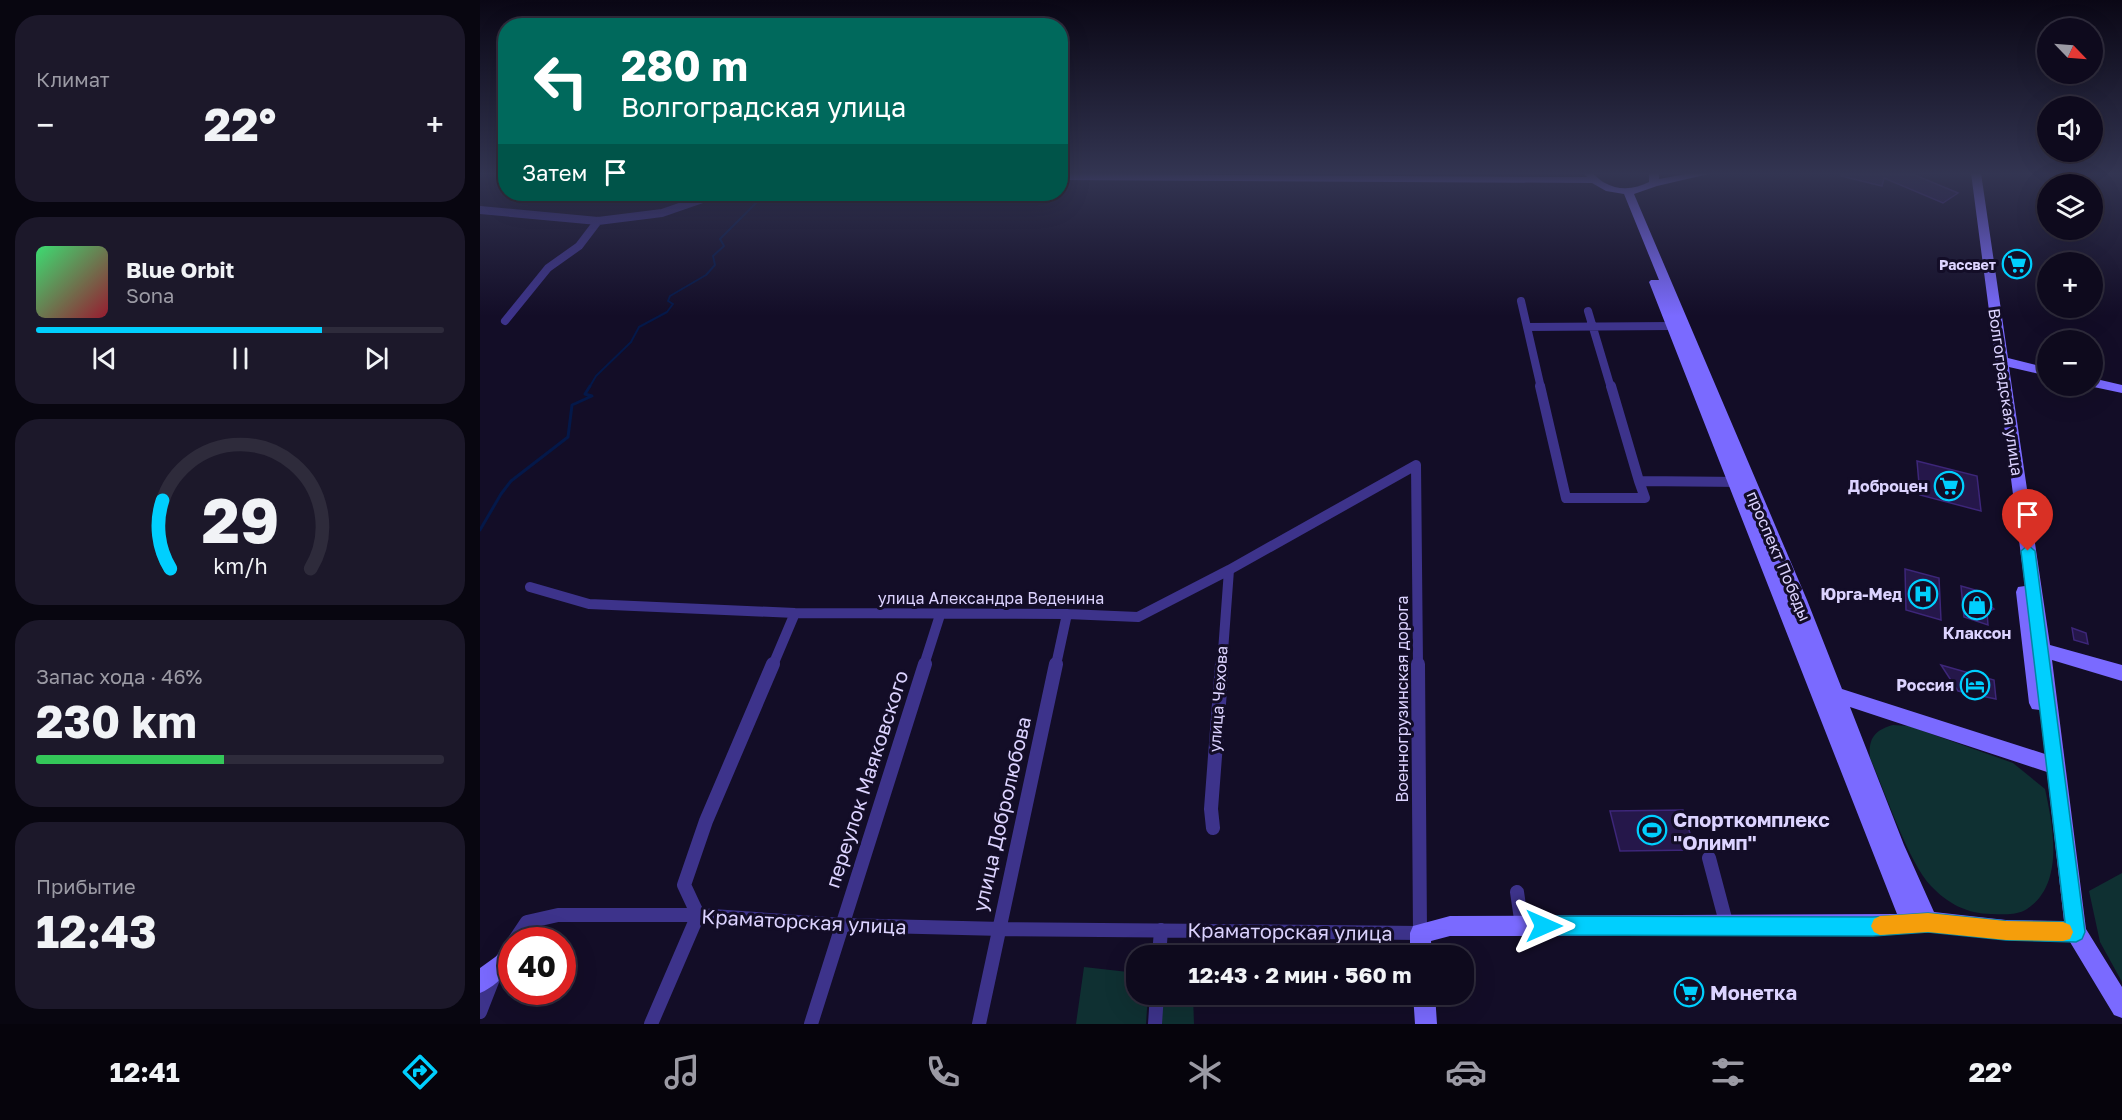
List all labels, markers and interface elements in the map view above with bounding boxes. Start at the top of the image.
north arrow [2037,18,2103,84]
map controls [2037,18,2103,396]
text: 280 m [621,40,748,90]
icon: left [522,42,600,120]
text: Климат [36,67,110,91]
text: Волгоградская улица [621,91,906,123]
button: sound [2037,96,2103,162]
text: 22° [204,97,276,151]
text: − [36,105,54,144]
text: + [426,105,444,144]
icon: arrive [599,156,632,189]
text: Затем [522,159,587,186]
button: layers [2037,174,2103,240]
supermarket icon: Рассвет [2001,248,2033,280]
button: + [2037,252,2103,318]
text: Blue Orbit [126,256,234,283]
place label: Рассвет [1939,256,1996,273]
text: Sona [126,283,174,307]
street label: Волгоградская улица [1984,307,2028,477]
button: − [2037,330,2103,396]
icon: previous [88,342,121,375]
icon: pause [224,342,257,375]
icon: next [360,342,393,375]
supermarket icon: Доброцен [1933,470,1965,502]
place label: Доброцен [1848,476,1928,496]
text: 29 [201,482,279,557]
street label: проспект Победы [1743,488,1815,624]
pin [2002,489,2053,551]
icon: arrive [2011,498,2044,531]
text: km/h [213,553,267,579]
hospital icon: Юрга-Мед [1907,578,1939,610]
place label: Юрга-Мед [1820,584,1902,604]
street label: улица Александра Веденина [878,588,1104,608]
shop icon: Клаксон [1961,589,1993,621]
street label: Военногрузинская дорога [1392,596,1412,802]
place label: Клаксон [1943,623,2011,643]
street label: улица Чехова [1204,645,1232,753]
text: Запас хода · 46% [36,664,202,688]
street label: переулок Маяковского [819,667,913,891]
hotel icon: Россия [1959,669,1991,701]
place label: Россия [1896,675,1954,695]
text: 230 km [36,694,197,748]
street label: улица Добролюбова [967,714,1035,914]
place label: Спорткомплекс "Олимп" [1673,807,1830,854]
sports icon: Спорткомплекс "Олимп" [1636,814,1668,846]
text: Прибытие [36,874,136,898]
position arrow [1512,894,1576,958]
text: 12:43 [36,904,157,958]
street label: Краматорская улица [701,904,907,938]
street label: Краматорская улица [1187,917,1393,945]
speed limit sign: 40 [498,927,576,1005]
text: 12:43 · 2 мин · 560 m [1188,961,1412,988]
supermarket icon: Монетка [1673,976,1705,1008]
place label: Монетка [1710,980,1797,1004]
icon: directions [399,1051,441,1093]
icon: music [661,1051,703,1093]
icon: phone [922,1051,964,1093]
icon: climate [1184,1051,1226,1093]
icon: car [1445,1051,1487,1093]
icon: filters [1707,1051,1749,1093]
text: 12:41 [110,1056,180,1088]
text: 22° [1969,1056,2012,1088]

